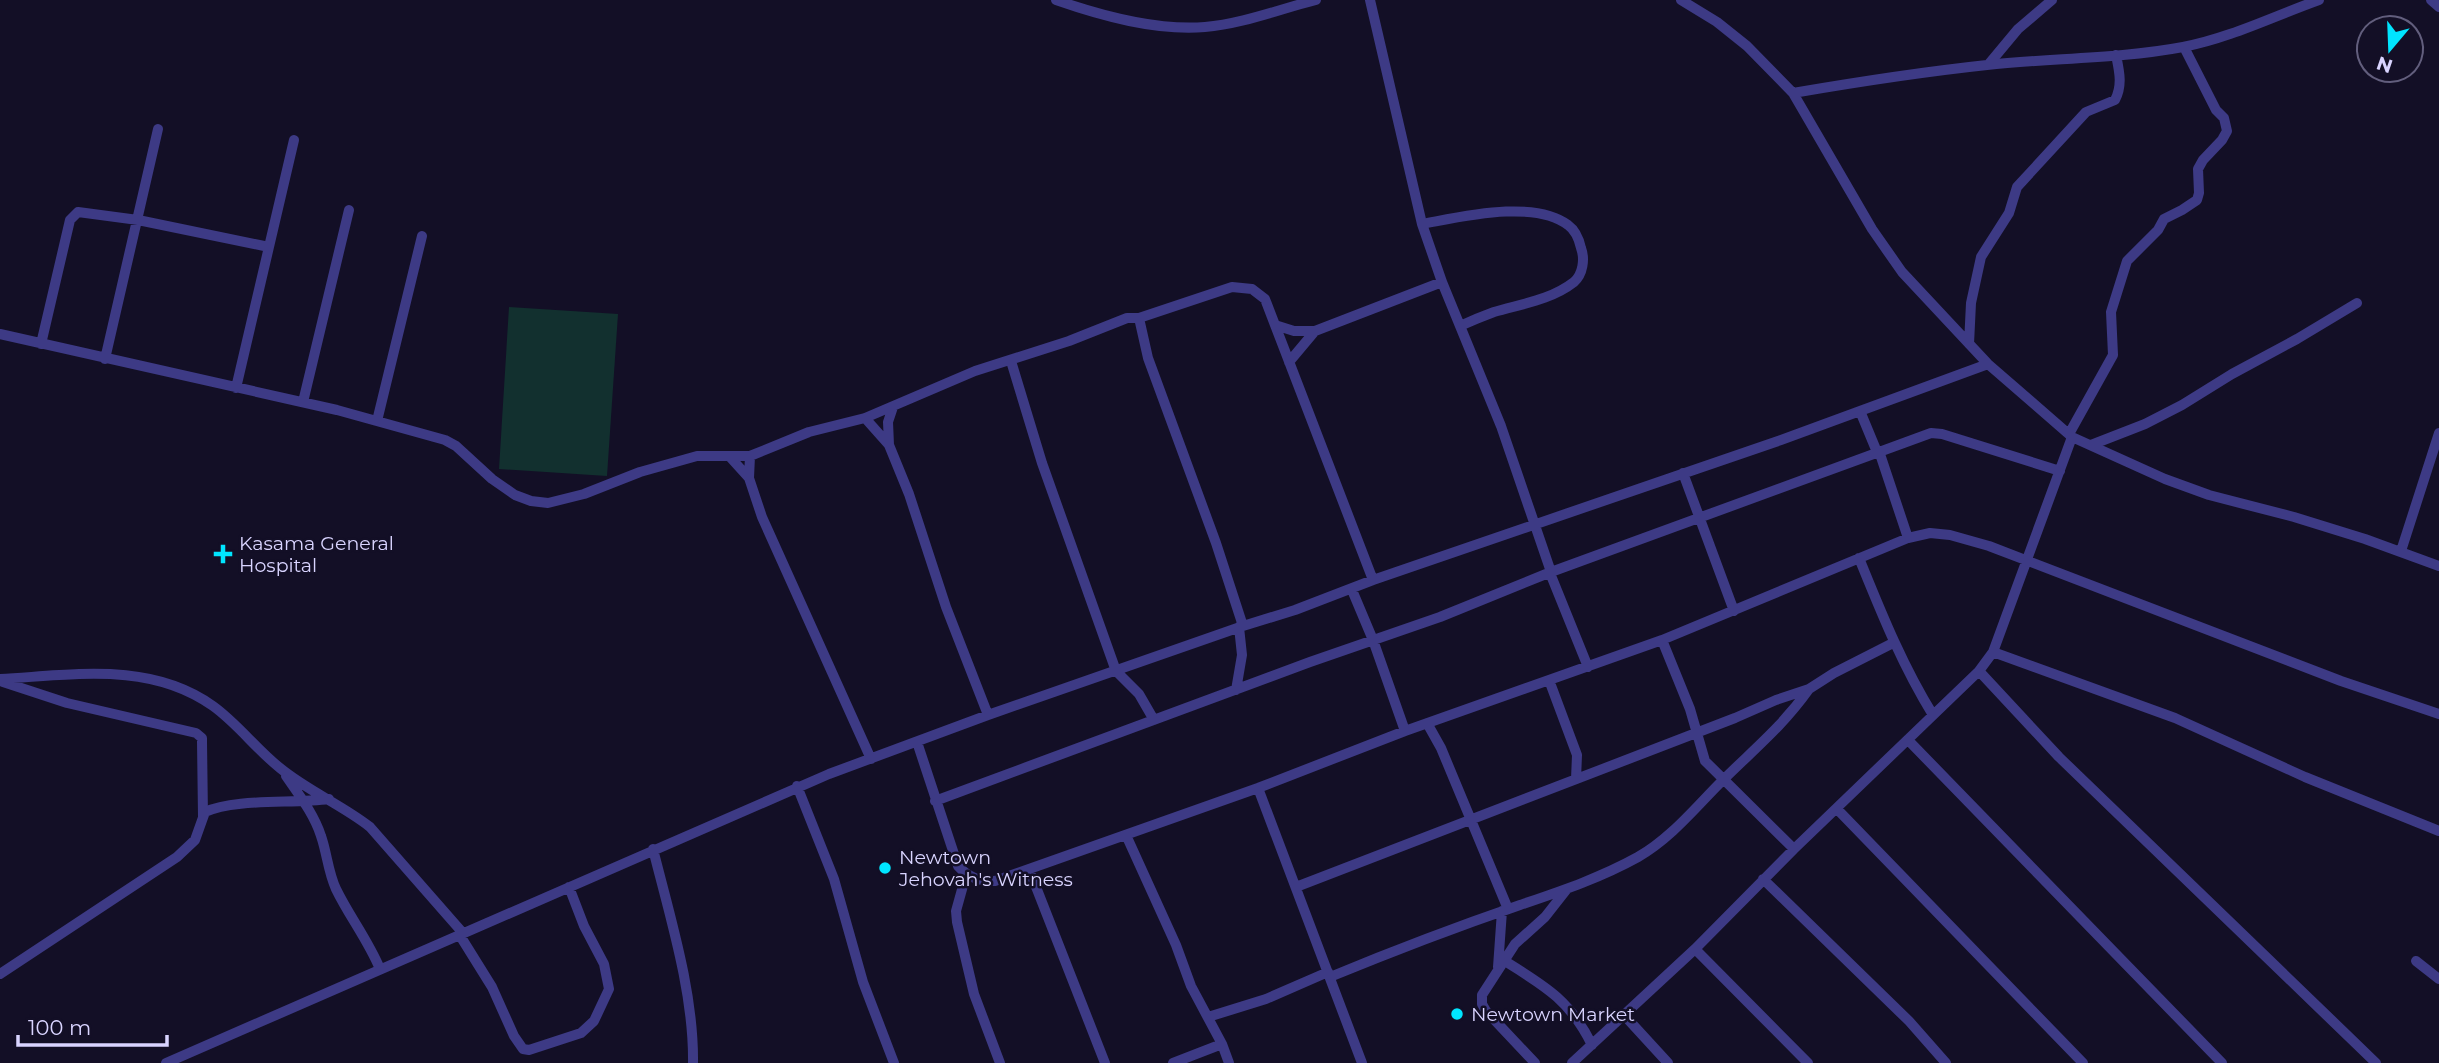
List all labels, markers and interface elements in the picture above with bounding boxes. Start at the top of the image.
north arrow [2355,14,2425,84]
text: N [2374,51,2396,78]
place label: Kasama General Hospital [239,532,394,577]
marker: Kasama General Hospital [213,544,233,564]
place label: Newtown Jehovah's Witness [898,846,1073,891]
marker: Newtown Jehovah's Witness [877,860,893,876]
place label: Newtown Market [1471,1003,1635,1026]
scale bar [18,1004,166,1048]
marker: Newtown Market [1449,1006,1465,1022]
text: 100 m [28,1015,91,1040]

